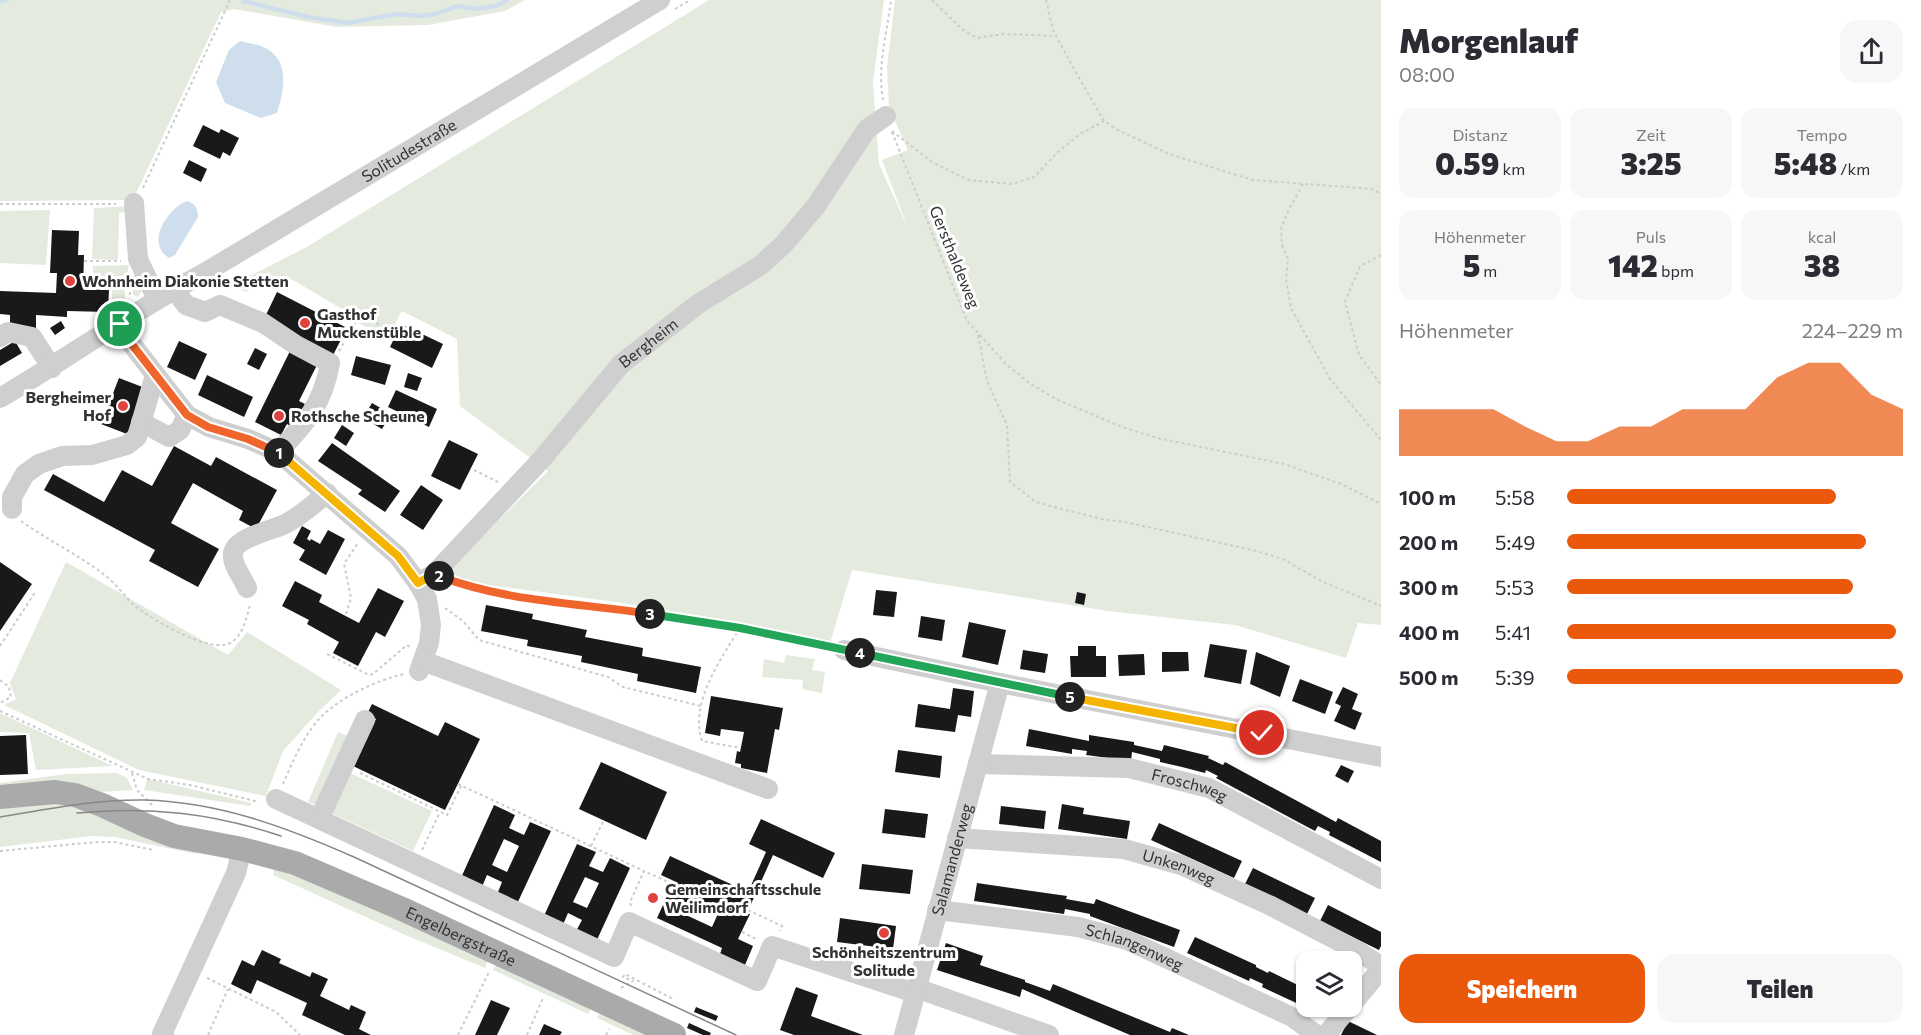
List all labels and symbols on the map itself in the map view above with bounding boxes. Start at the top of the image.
street label: Solitudestraße [358,114,459,186]
street label: Gersthaldeweg [926,203,985,311]
place label: Wohnheim Diakonie Stetten [82,271,289,290]
marker: Wohnheim Diakonie Stetten [63,274,77,288]
pin [94,298,145,349]
place label: Gasthof Muckenstüble [317,304,421,341]
street label: Bergheim [614,314,681,371]
marker: Gasthof Muckenstüble [298,316,312,330]
place label: Bergheimer Hof [25,387,111,424]
marker: Bergheimer Hof [116,399,130,413]
place label: Rothsche Scheune [291,406,425,425]
marker: Rothsche Scheune [272,409,286,423]
pin: 1 [264,438,294,468]
pin: 2 [424,561,454,591]
pin: 3 [635,599,665,629]
pin: 4 [845,638,875,668]
pin: 5 [1055,682,1085,712]
pin [1236,707,1287,758]
street label: Froschweg [1150,764,1231,805]
street label: Salamanderweg [927,801,976,918]
street label: Unkenweg [1140,845,1219,888]
place label: Gemeinschaftsschule Weilimdorf [665,879,821,916]
marker: Gemeinschaftsschule Weilimdorf [646,891,660,905]
street label: Engelbergstraße [403,902,519,969]
street label: Schlangenweg [1084,919,1187,974]
marker: Schönheitszentrum Solitude [877,926,891,940]
place label: Schönheitszentrum Solitude [812,942,956,979]

